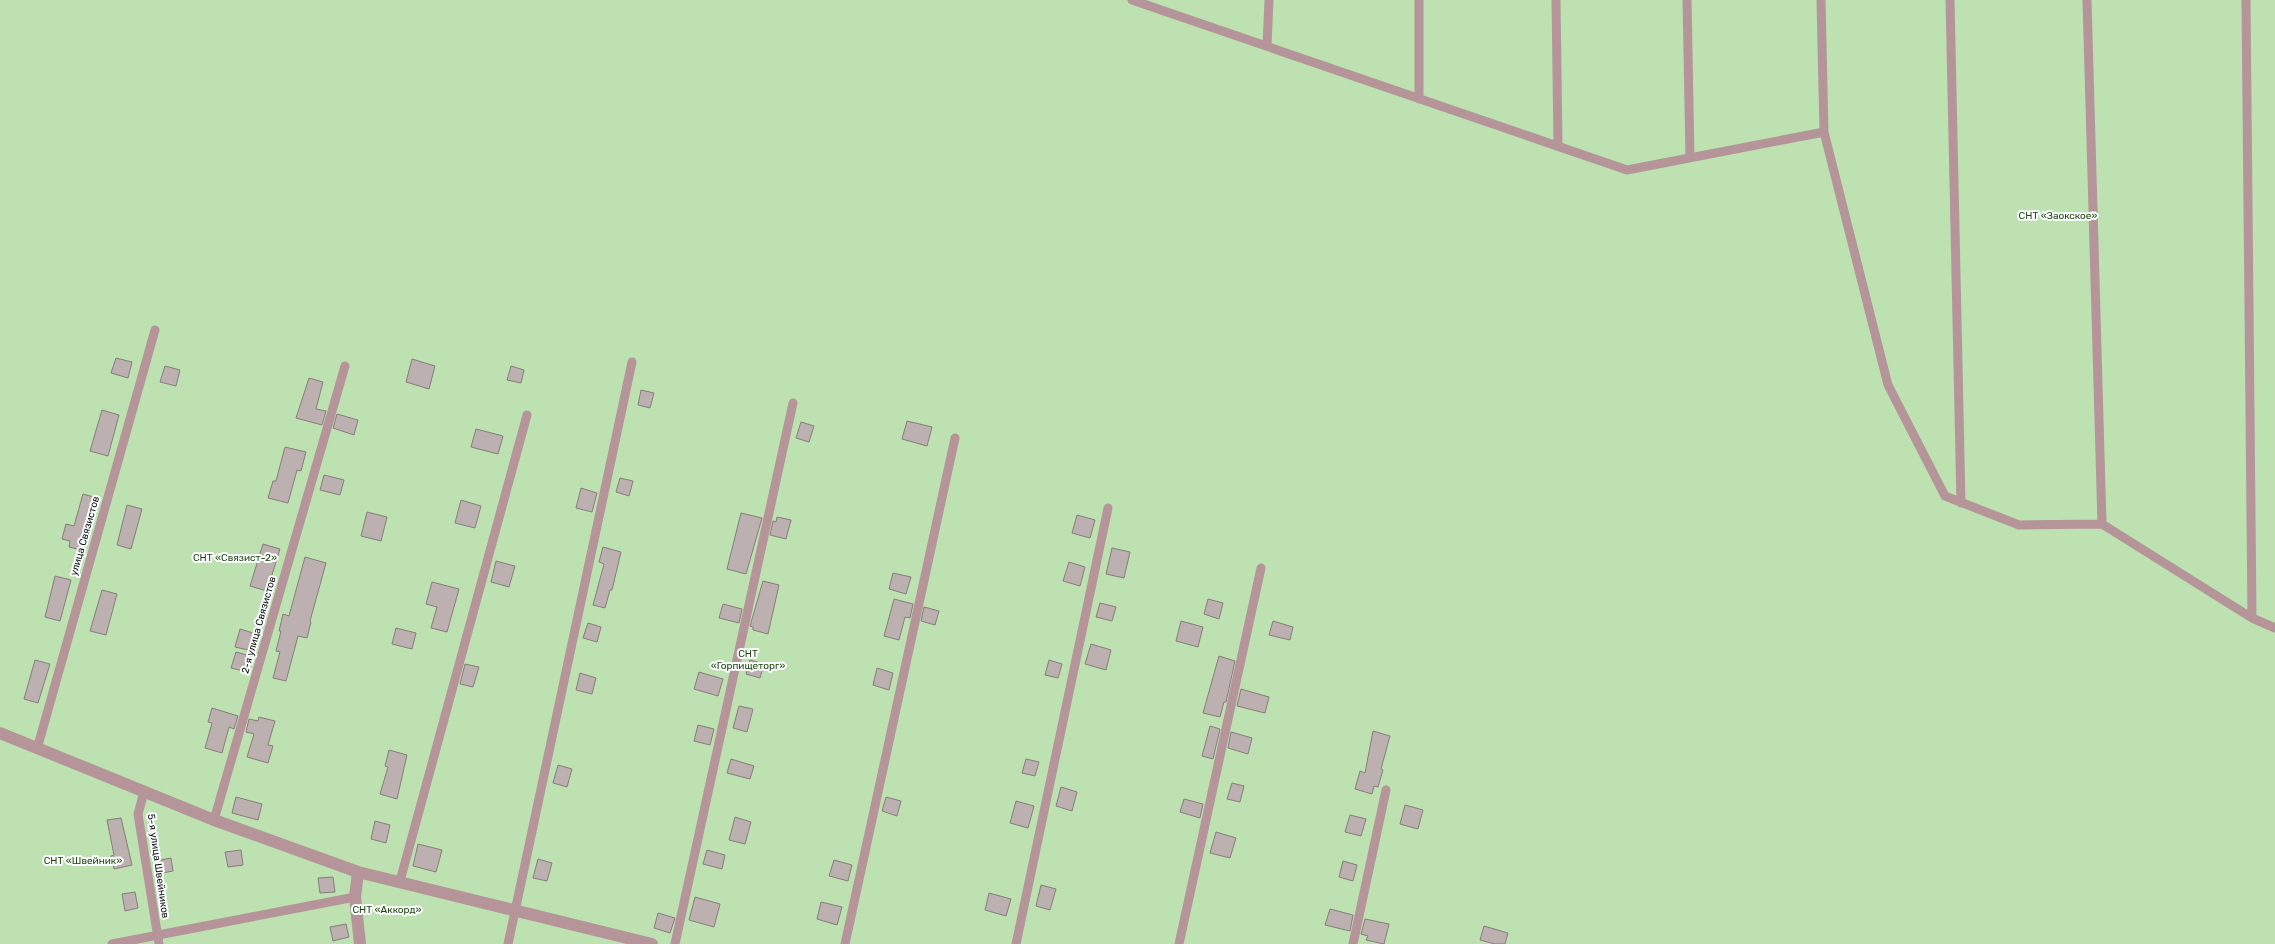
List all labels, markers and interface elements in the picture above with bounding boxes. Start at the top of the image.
park label: СНТ «Заокское» [2019,210,2097,222]
street label: улица Связистов [68,495,102,577]
park label: СНТ «Связист-2» [193,552,277,564]
street label: 2-я улица Связистов [239,575,279,675]
park label: СНТ «Горпищеторг» [711,648,785,672]
street label: 5-я улица Швейников [145,813,171,919]
park label: СНТ «Швейник» [44,855,122,867]
park label: СНТ «Аккорд» [352,904,422,916]

